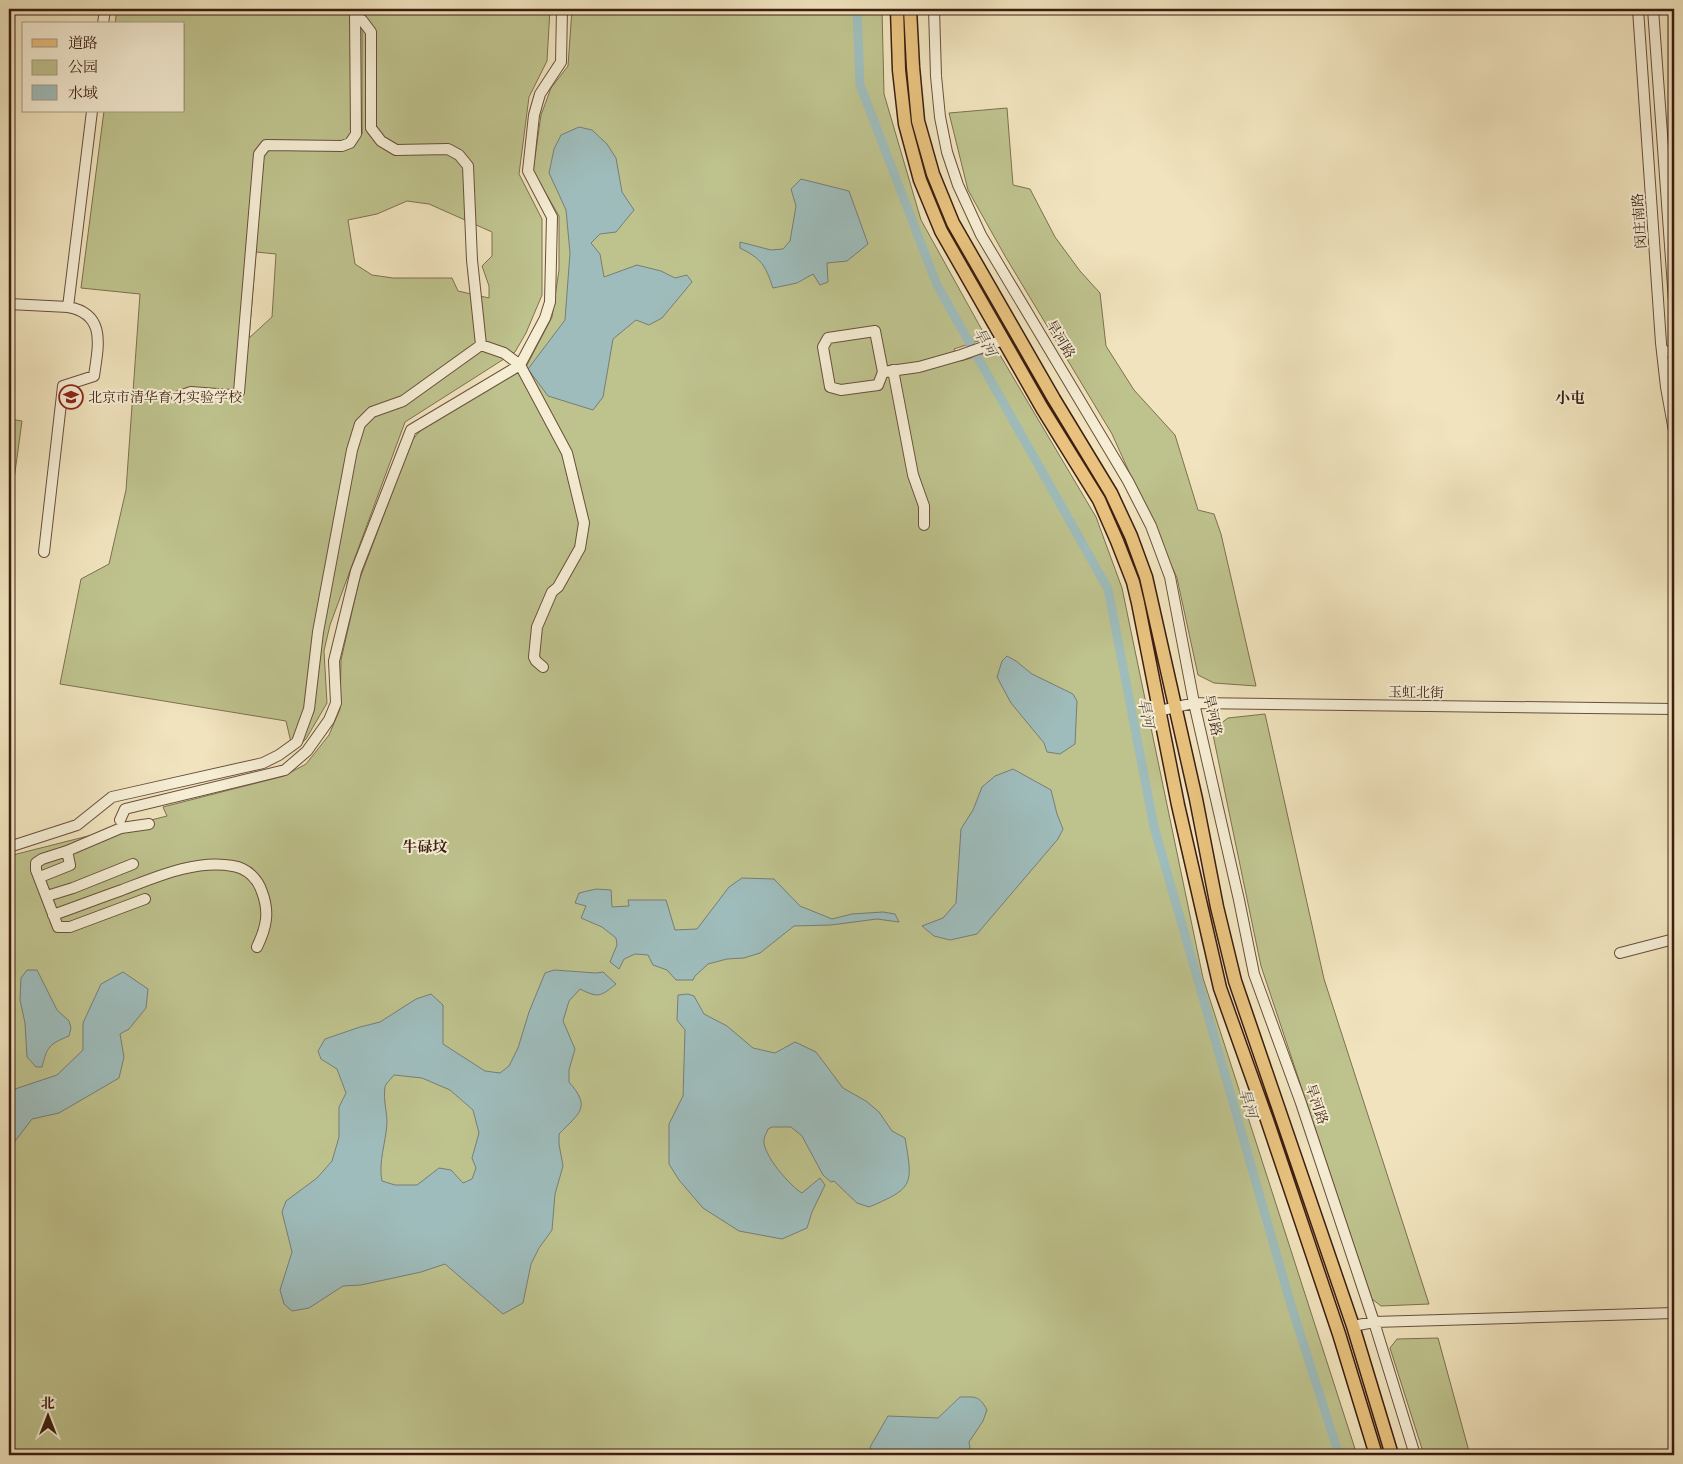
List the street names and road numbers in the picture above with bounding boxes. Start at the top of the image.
street label: 闵庄南路 [1628,192,1650,250]
street label: 旱河路 [1042,316,1080,362]
street label: 玉虹北街 [1388,683,1444,701]
street label: 旱河路 [1200,693,1226,737]
street label: 旱河路 [1302,1081,1332,1127]

